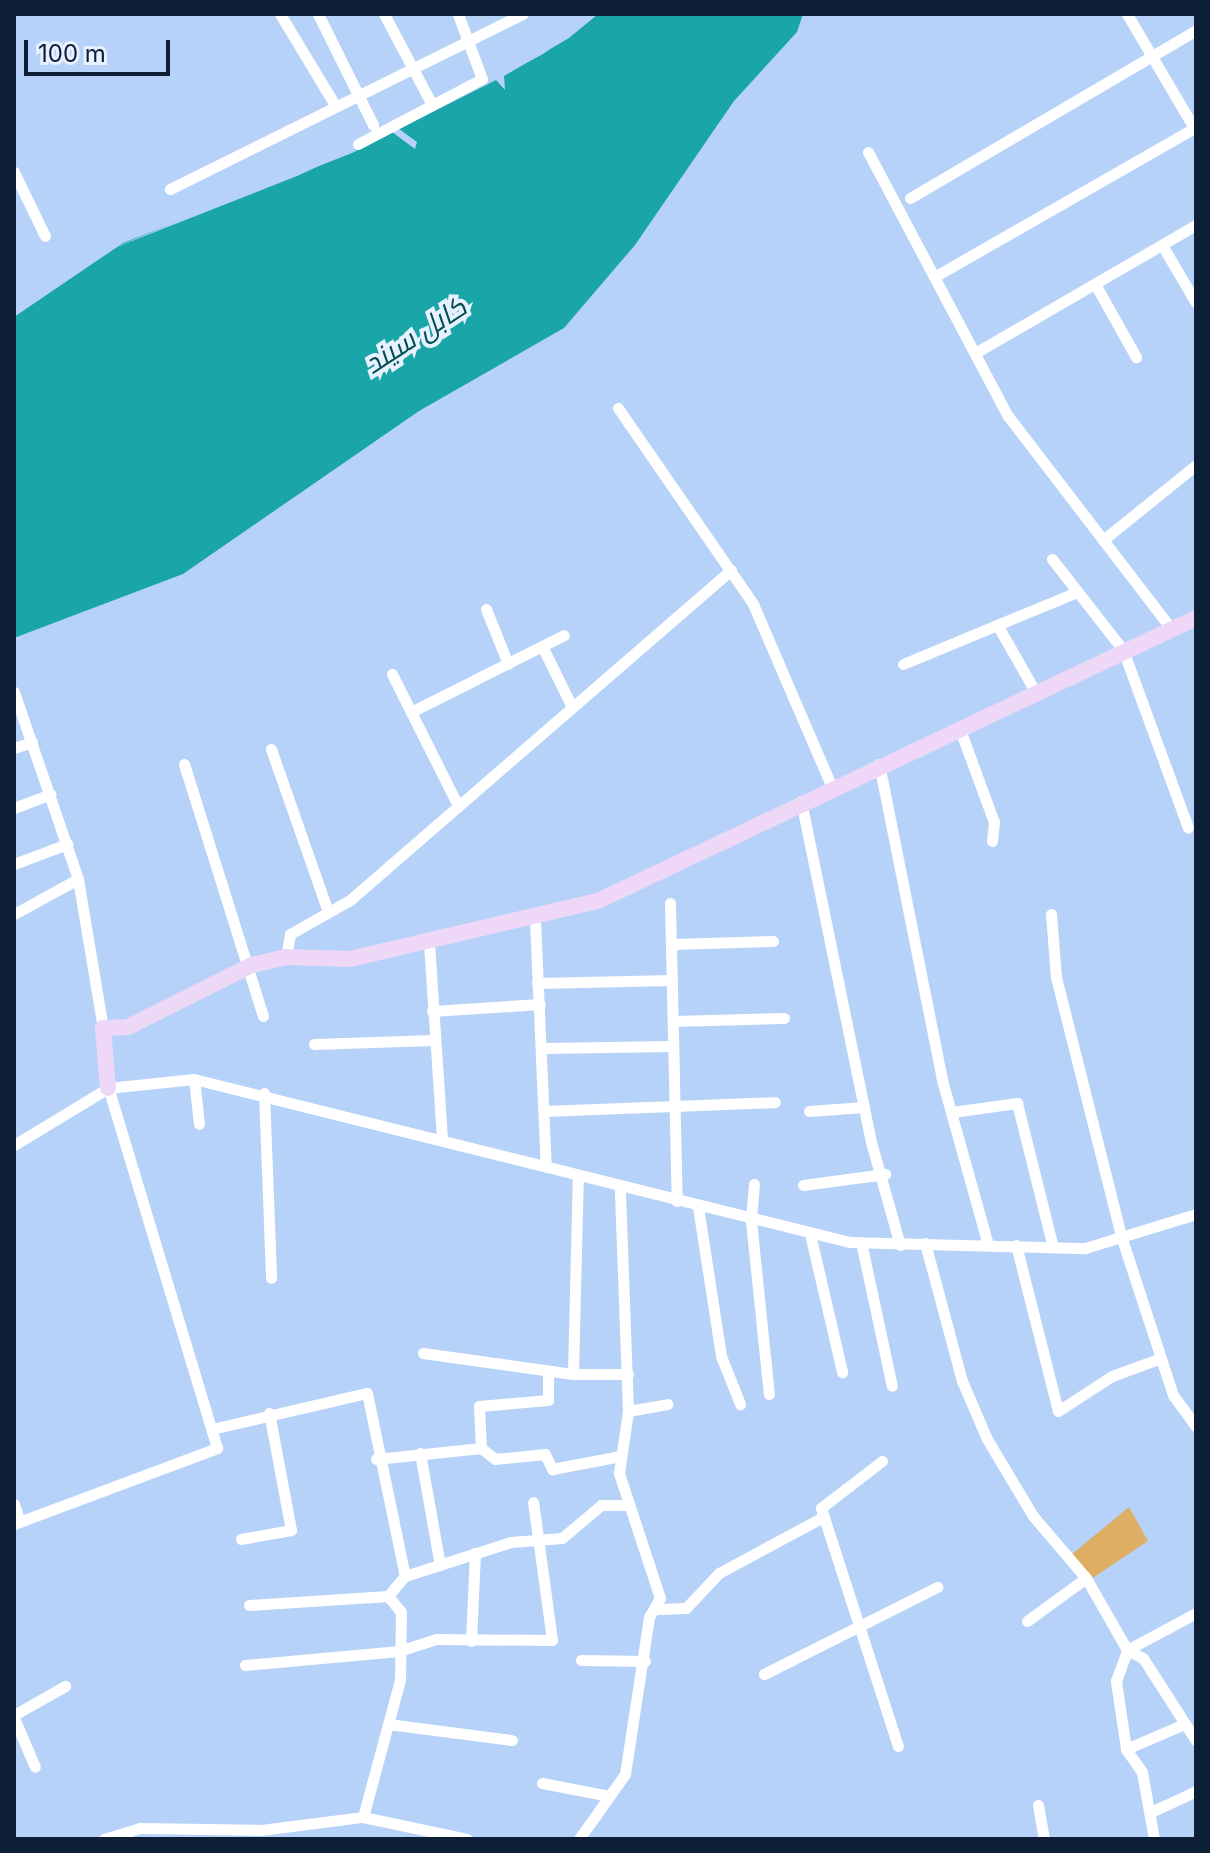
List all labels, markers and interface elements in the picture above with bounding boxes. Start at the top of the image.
scale bar [28,24,174,74]
text: 100 m [38,39,106,68]
water label: کابل سيند [358,290,472,380]

